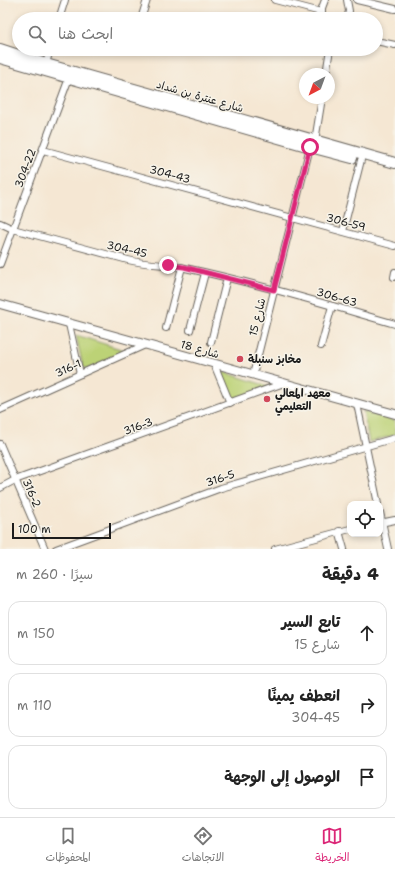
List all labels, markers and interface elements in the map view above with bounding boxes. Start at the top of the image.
search box [12,12,383,56]
icon: search [26,23,48,45]
text: ابحث هنا [58,24,113,44]
north arrow [299,68,335,104]
street label: شارع عنترة بن شداد [154,77,245,117]
route start [301,138,319,156]
street label: 304-22 [11,146,40,190]
street label: 304-43 [148,162,192,187]
street label: 306-59 [324,210,367,235]
street label: 304-45 [105,238,149,261]
route end [159,256,177,274]
street label: 306-63 [315,285,359,310]
street label: شارع 15 [246,297,270,338]
street label: شارع 18 [178,337,221,363]
place label: مخابز سنبلة [248,352,301,367]
marker: مخابز سنبلة [235,354,245,364]
street label: 316-1 [53,356,84,381]
place label: معهد المعالي التعليمي [275,386,331,416]
marker: معهد المعالي التعليمي [262,394,272,404]
street label: 316-3 [121,414,155,439]
street label: 316-5 [204,467,237,490]
street label: 316-2 [19,477,44,510]
map controls [347,501,383,537]
button: locate [347,501,383,537]
scale bar [12,521,111,540]
text: 100 m [18,522,51,537]
text: 4 دقيقة [322,563,379,585]
text: سيرًا · 260 m [16,566,93,583]
text: تابع السير [281,612,340,632]
icon: ahead [356,622,378,644]
text: 150 m [17,625,55,642]
text: شارع 15 [294,636,340,653]
text: انعطف يمينًا [268,686,340,706]
icon: right [356,694,378,716]
text: 110 m [17,697,52,714]
text: 304-45 [291,709,340,726]
icon: arrive [356,766,378,788]
text: الوصول إلى الوجهة [224,767,340,787]
tab: المحفوظات [46,825,91,867]
tab: الاتجاهات [182,825,224,867]
tab: الخريطة [315,825,350,867]

